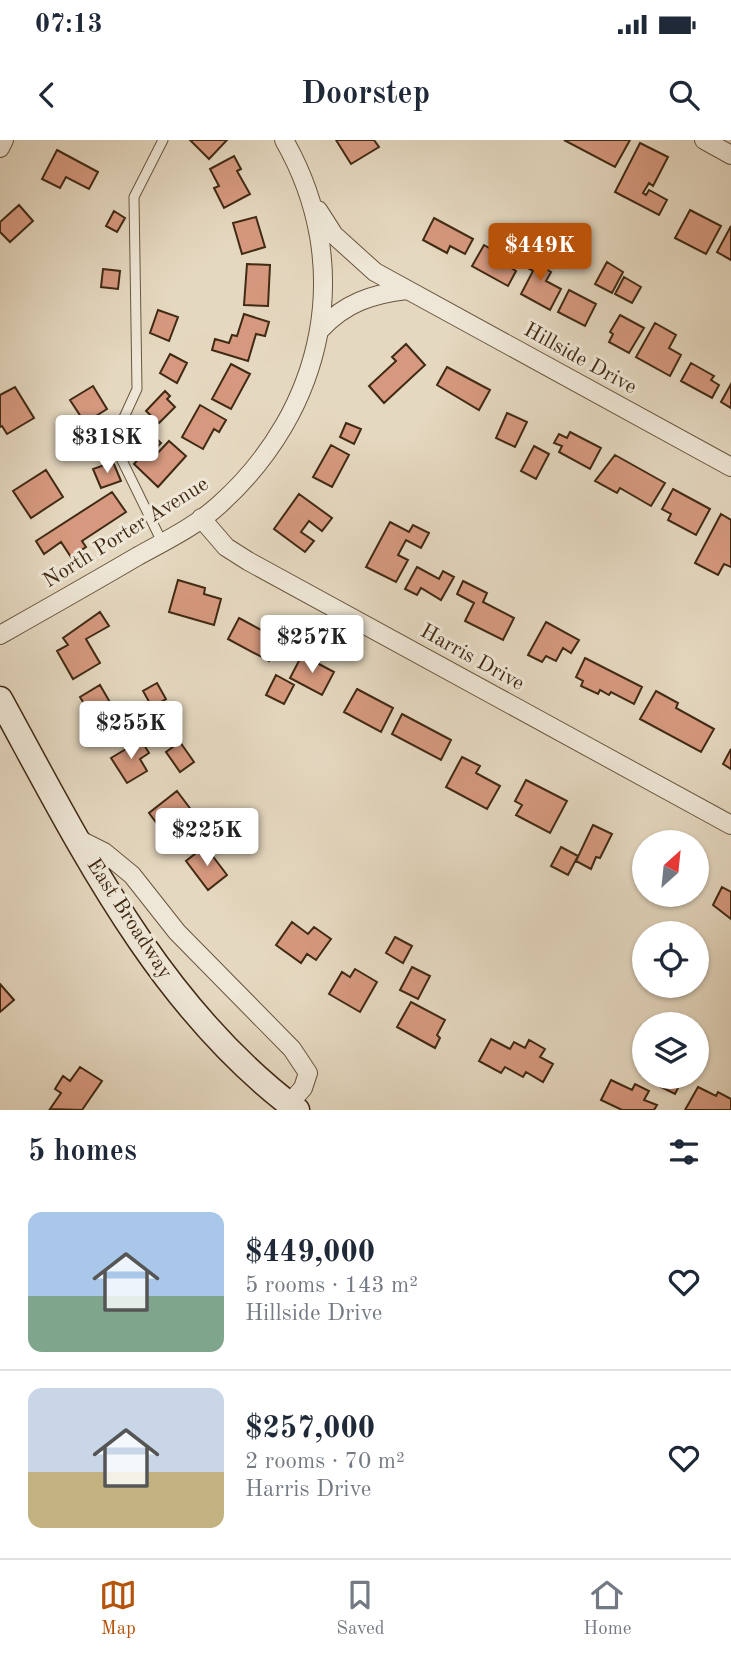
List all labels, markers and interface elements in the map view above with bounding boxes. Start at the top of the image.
text: 07:13 [35,12,103,38]
icon: back [28,76,66,114]
icon: search [665,76,703,114]
text: Doorstep [301,79,430,111]
pin: $449K [491,223,589,283]
text: $449K [504,234,576,257]
street label: Hillside Drive [520,319,640,399]
pin: $318K [58,416,156,475]
text: $318K [71,426,143,449]
street label: North Porter Avenue [40,474,212,592]
pin: $257K [263,616,361,675]
street label: Harris Drive [417,621,527,695]
text: $257K [276,626,348,649]
pin: $255K [82,702,180,761]
text: $255K [95,712,167,735]
pin: $225K [158,808,256,868]
text: $225K [171,819,243,842]
north arrow [632,830,709,906]
map controls [632,830,709,1089]
street label: East Broadway [82,855,176,983]
button: locate [632,921,709,998]
button: layers [632,1012,709,1089]
icon: filters [665,1133,703,1171]
text: 5 homes [28,1137,137,1167]
text: $449,000 [245,1238,375,1268]
icon: home [84,1240,168,1324]
icon: heart [665,1263,703,1301]
text: 5 rooms · 143 m² [245,1274,418,1297]
text: Hillside Drive [245,1302,382,1325]
text: $257,000 [245,1414,375,1444]
icon: home [84,1416,168,1500]
icon: heart [665,1439,703,1477]
text: 2 rooms · 70 m² [245,1450,405,1473]
text: Harris Drive [245,1478,371,1501]
tab: Map [99,1576,137,1641]
tab: Saved [336,1576,385,1641]
tab: Home [583,1576,632,1641]

